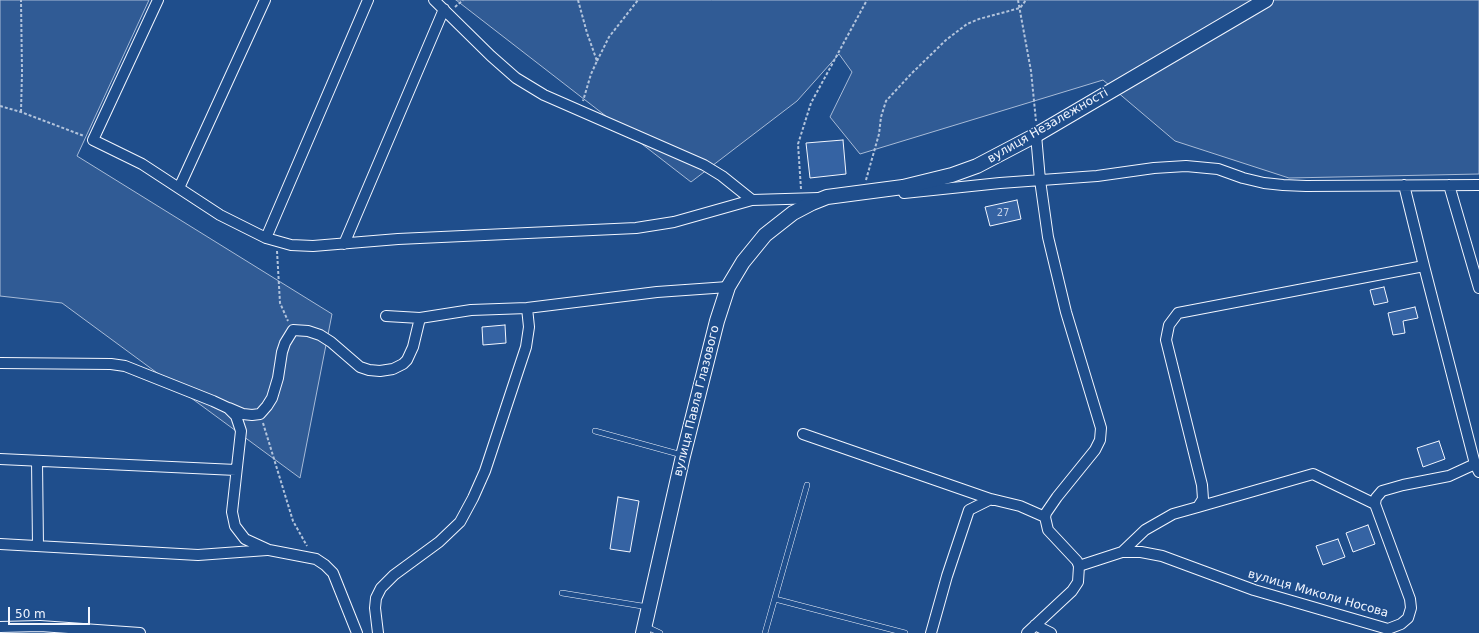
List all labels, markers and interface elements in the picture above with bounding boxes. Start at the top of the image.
street label: вулиця Незалежності [985,86,1111,166]
house number: 27 [997,207,1009,219]
street label: вулиця Павла Глазового [671,324,723,478]
street label: вулиця Миколи Носова [1246,567,1390,621]
scale bar [10,599,92,625]
text: 50 m [15,607,46,621]

